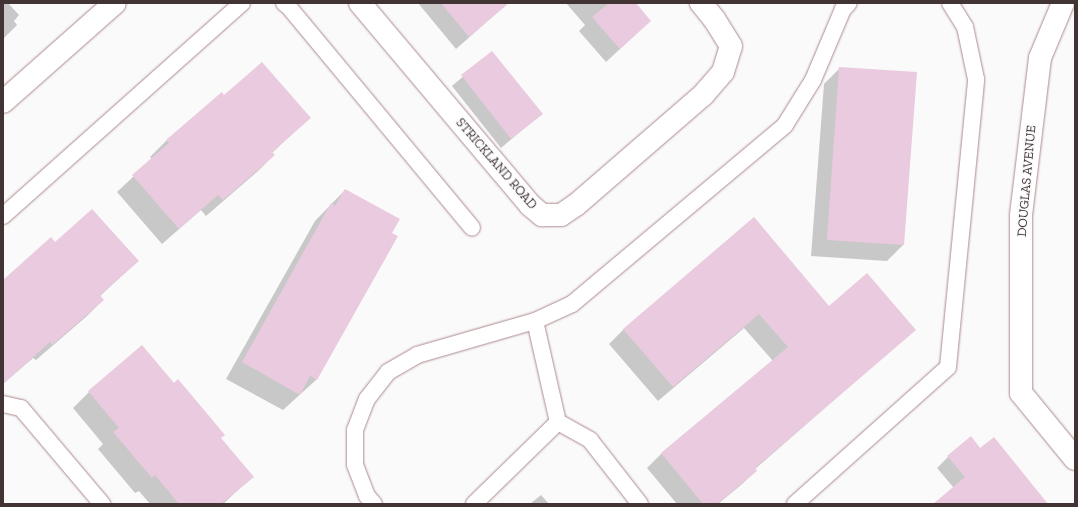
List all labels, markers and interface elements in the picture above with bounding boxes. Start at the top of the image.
street label: STRICKLAND ROAD [452,115,540,213]
street label: DOUGLAS AVENUE [1014,124,1040,238]

